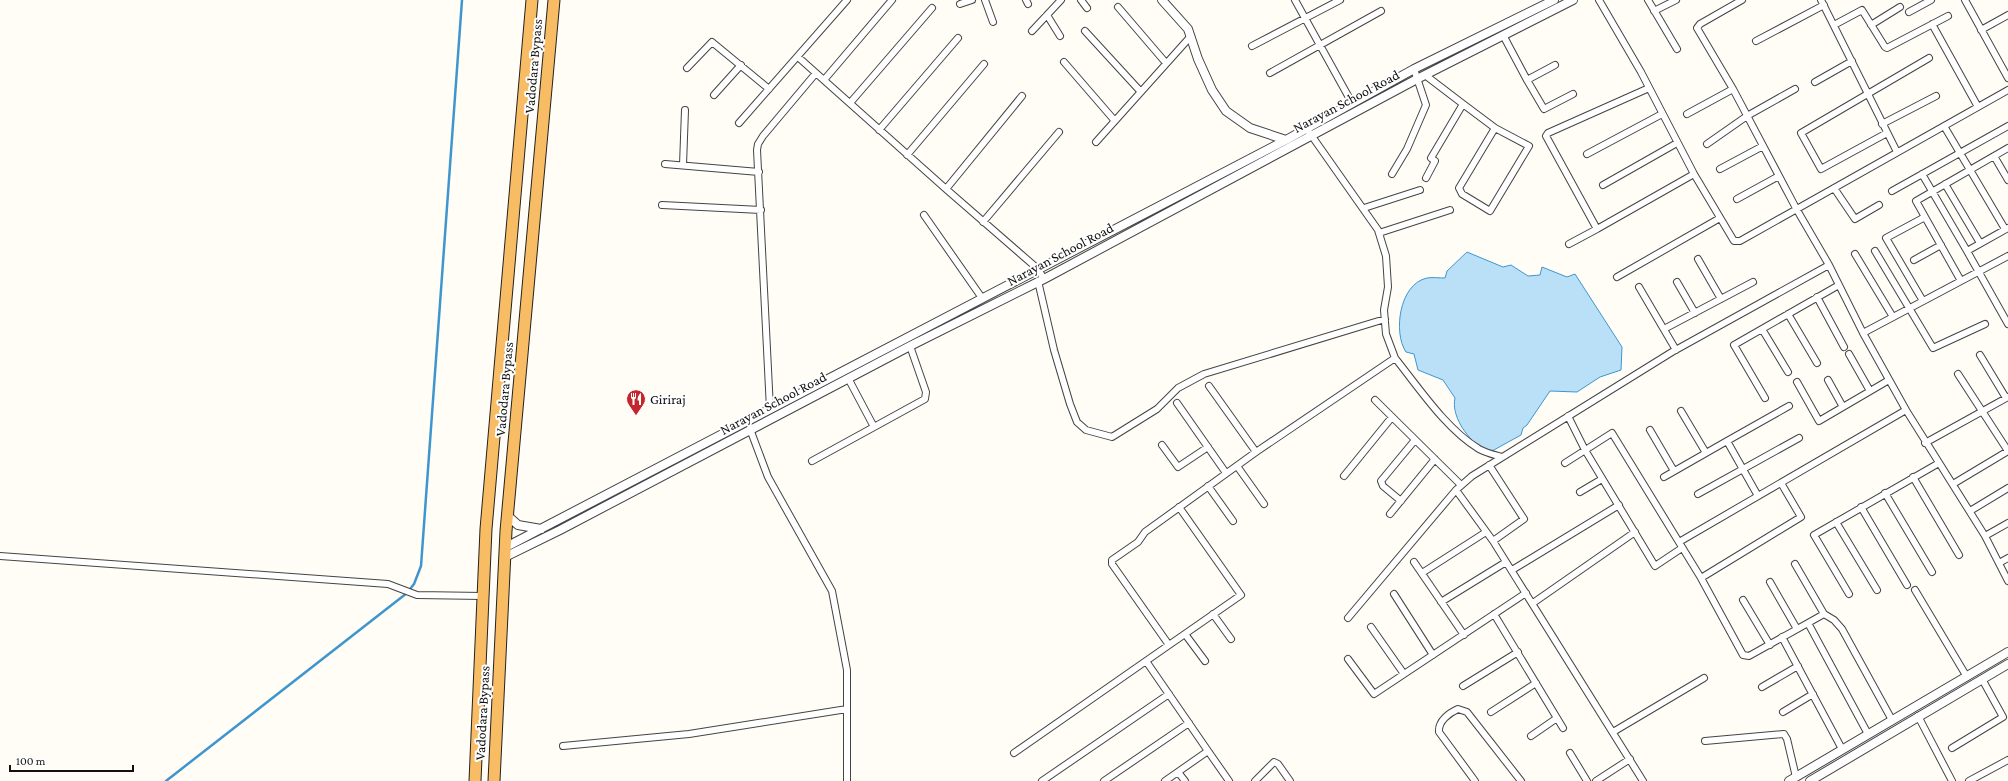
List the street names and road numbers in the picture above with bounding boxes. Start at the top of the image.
street label: Vadodara Bypass [521,18,545,114]
street label: Narayan School Road [1290,66,1402,136]
street label: Narayan School Road [1004,219,1116,289]
street label: Vadodara Bypass [492,341,516,437]
street label: Narayan School Road [717,368,829,438]
street label: Vadodara Bypass [472,665,492,761]

